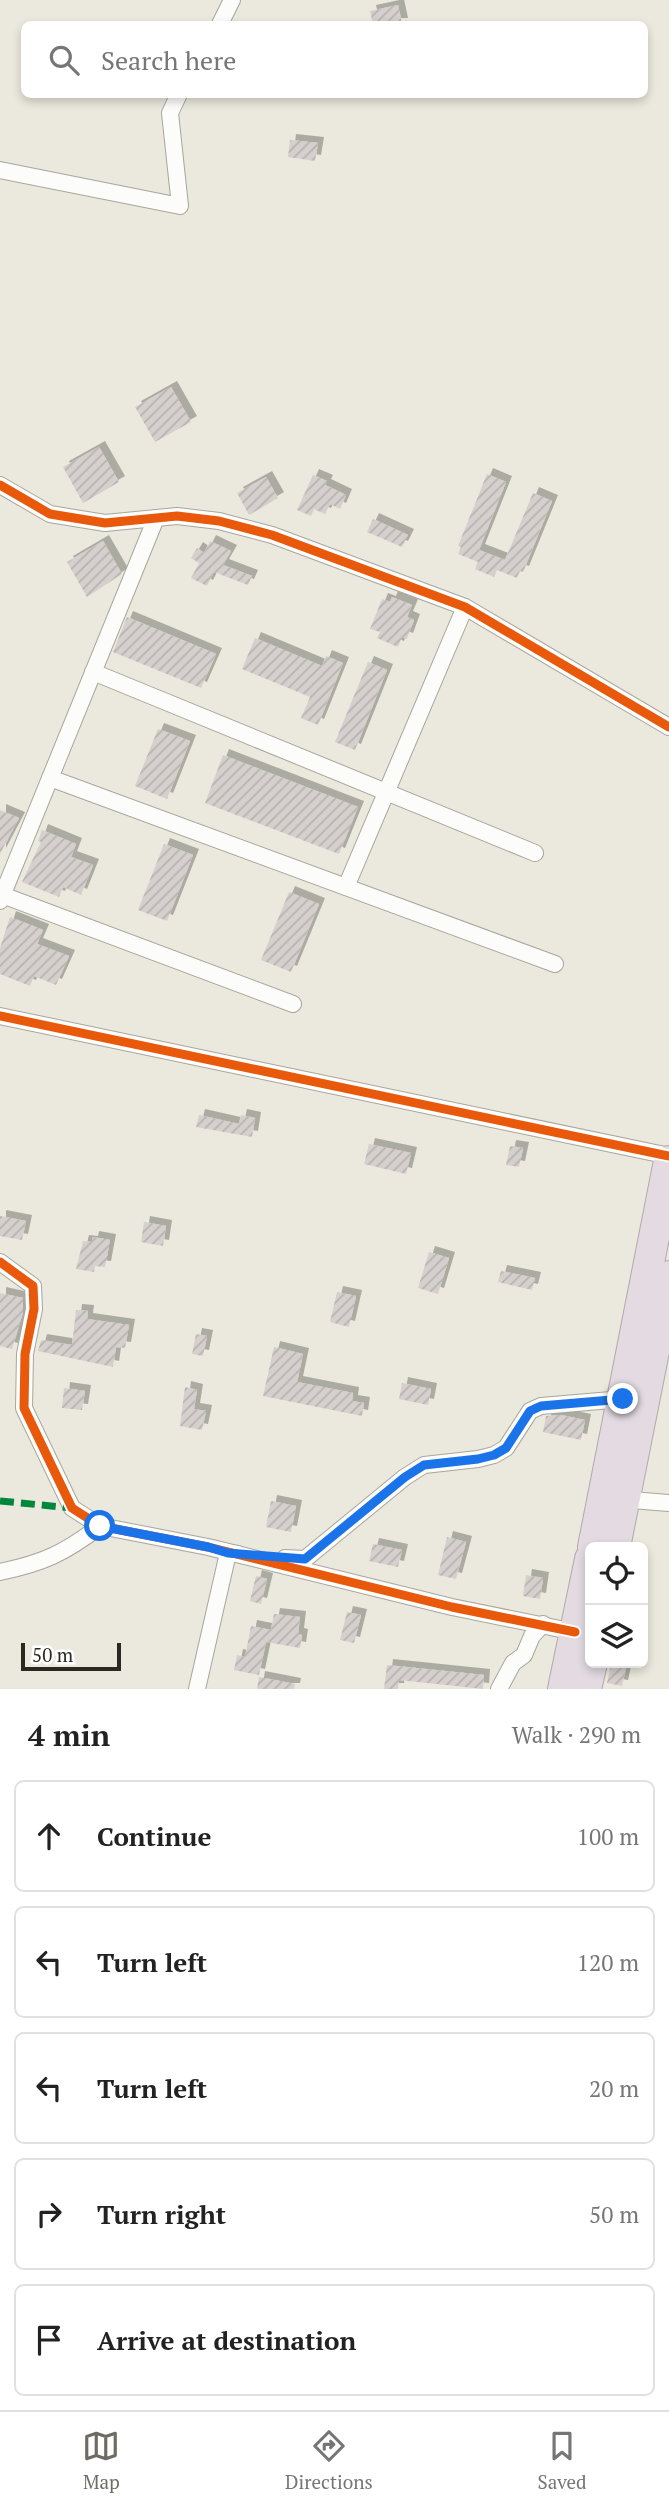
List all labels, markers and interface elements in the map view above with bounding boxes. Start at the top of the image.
search box [21,21,648,98]
icon: search [45,41,83,79]
text: Search here [101,43,236,77]
route end [607,1383,638,1414]
route start [84,1510,115,1541]
map controls [585,1542,648,1668]
button: locate [585,1542,648,1605]
button: layers [585,1605,648,1668]
scale bar [21,1640,121,1672]
text: 50 m [32,1642,73,1667]
text: 4 min [28,1715,110,1755]
text: Walk · 290 m [512,1719,641,1750]
icon: ahead [30,1817,68,1855]
text: Continue [97,1819,211,1853]
text: 100 m [577,1821,639,1852]
icon: left [30,1943,68,1981]
text: Turn left [97,1945,207,1979]
text: 120 m [577,1947,639,1978]
icon: left [30,2069,68,2107]
text: Turn left [97,2071,207,2105]
text: 20 m [589,2073,639,2104]
icon: right [30,2195,68,2233]
text: Turn right [97,2197,226,2231]
text: 50 m [589,2199,639,2230]
icon: arrive [30,2321,68,2359]
text: Arrive at destination [97,2323,356,2357]
tab: Map [82,2427,120,2494]
tab: Directions [285,2427,373,2494]
tab: Saved [537,2427,587,2494]

